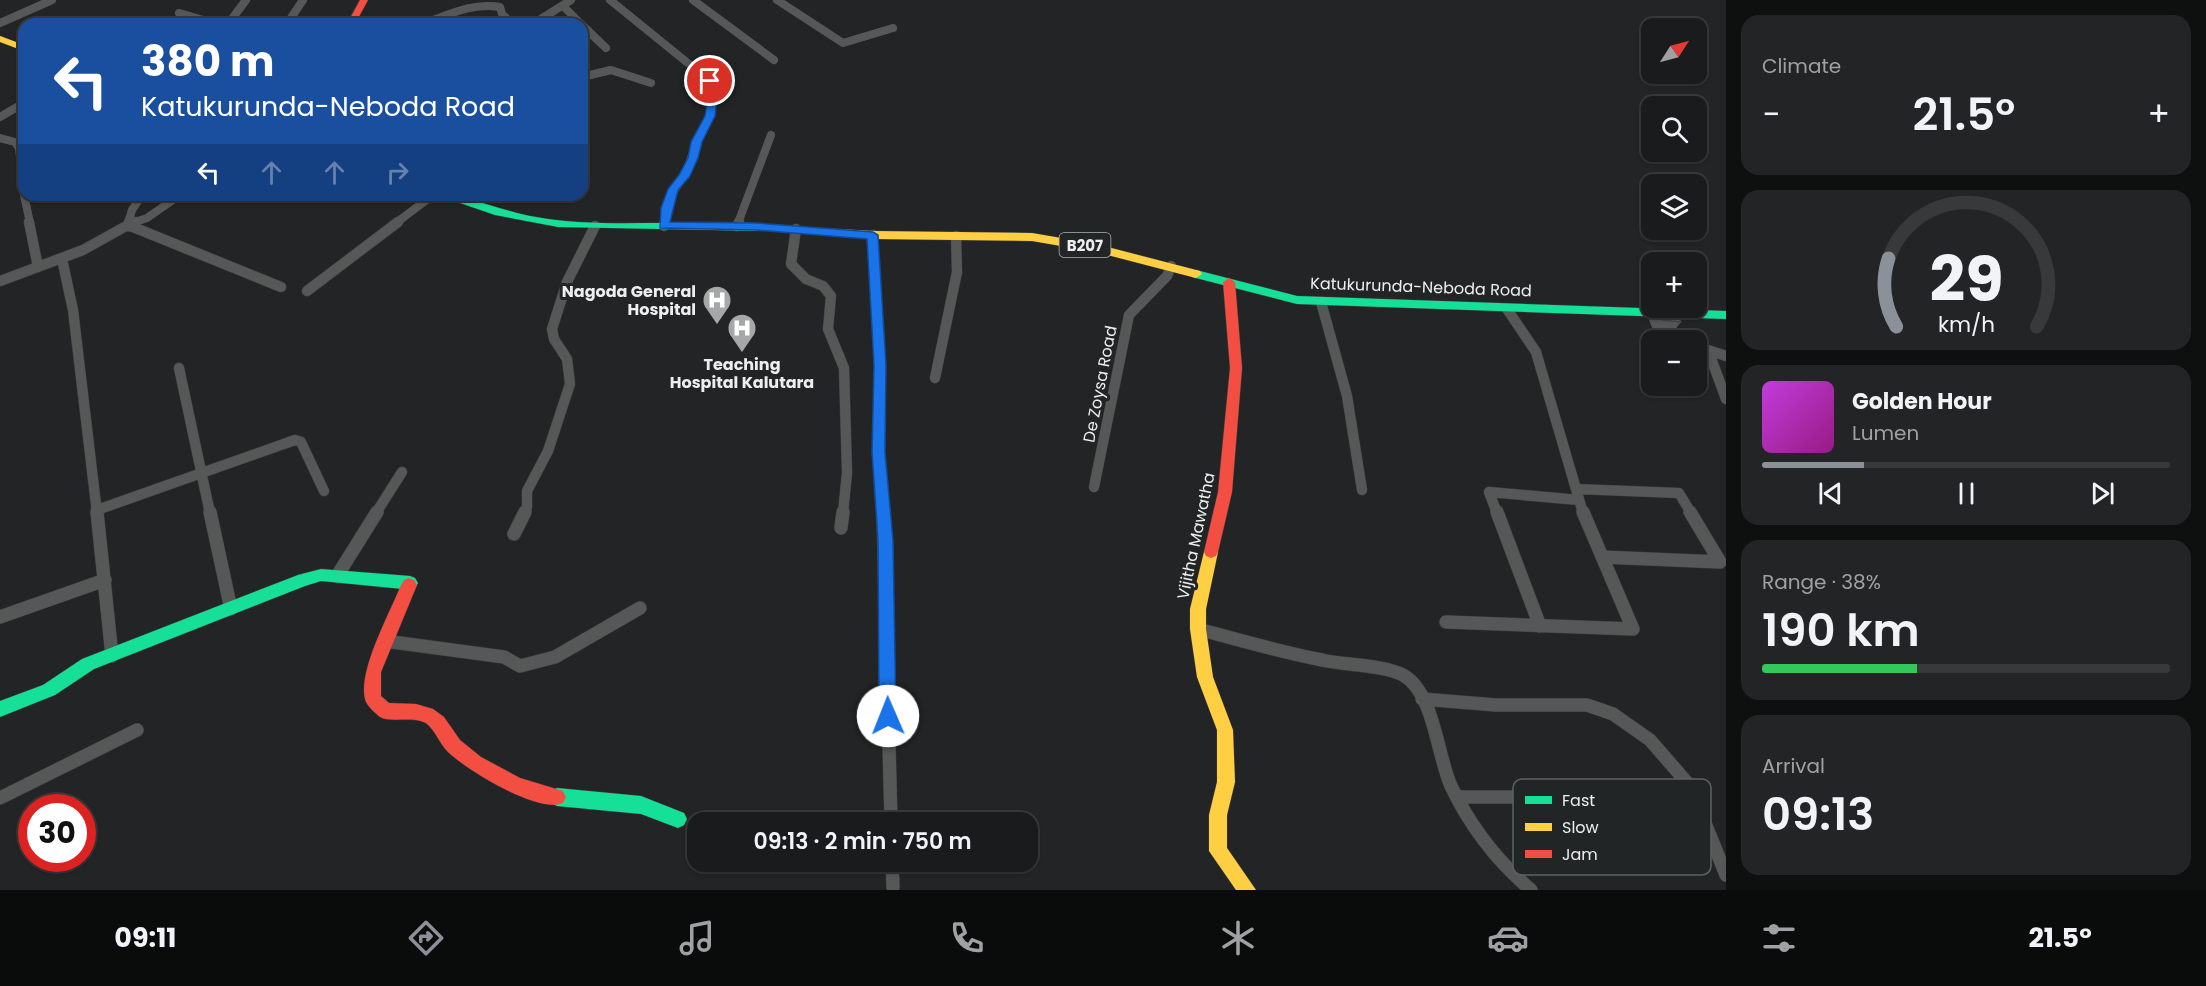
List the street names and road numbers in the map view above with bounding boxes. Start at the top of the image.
road number: B207 [1060,233,1110,257]
street label: Katukurunda-Neboda Road [1310,272,1532,302]
street label: De Zoysa Road [1077,324,1123,444]
street label: Vijitha Mawatha [1171,470,1221,602]

